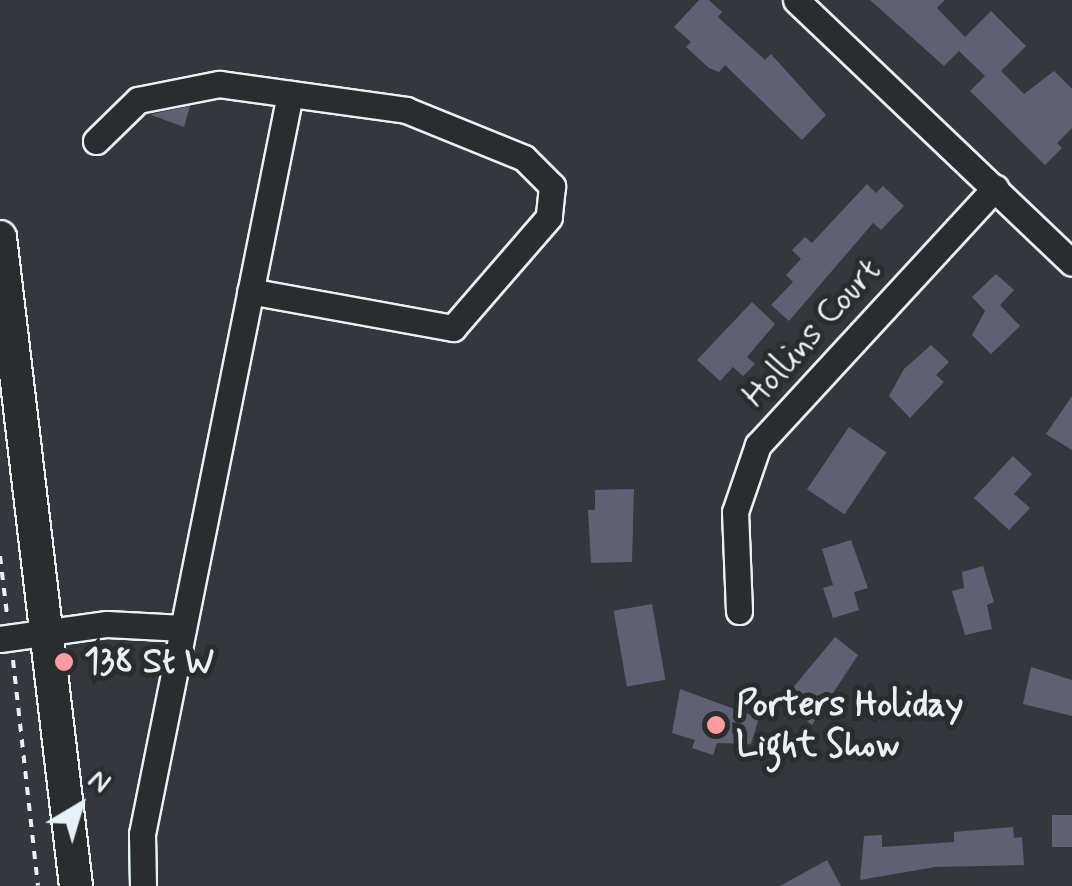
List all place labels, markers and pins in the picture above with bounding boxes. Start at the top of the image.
place label: 138 St W [84,641,216,683]
marker: 138 St W [53,651,75,673]
place label: Porters Holiday Light Show [736,684,963,766]
marker: Porters Holiday Light Show [705,714,727,736]

